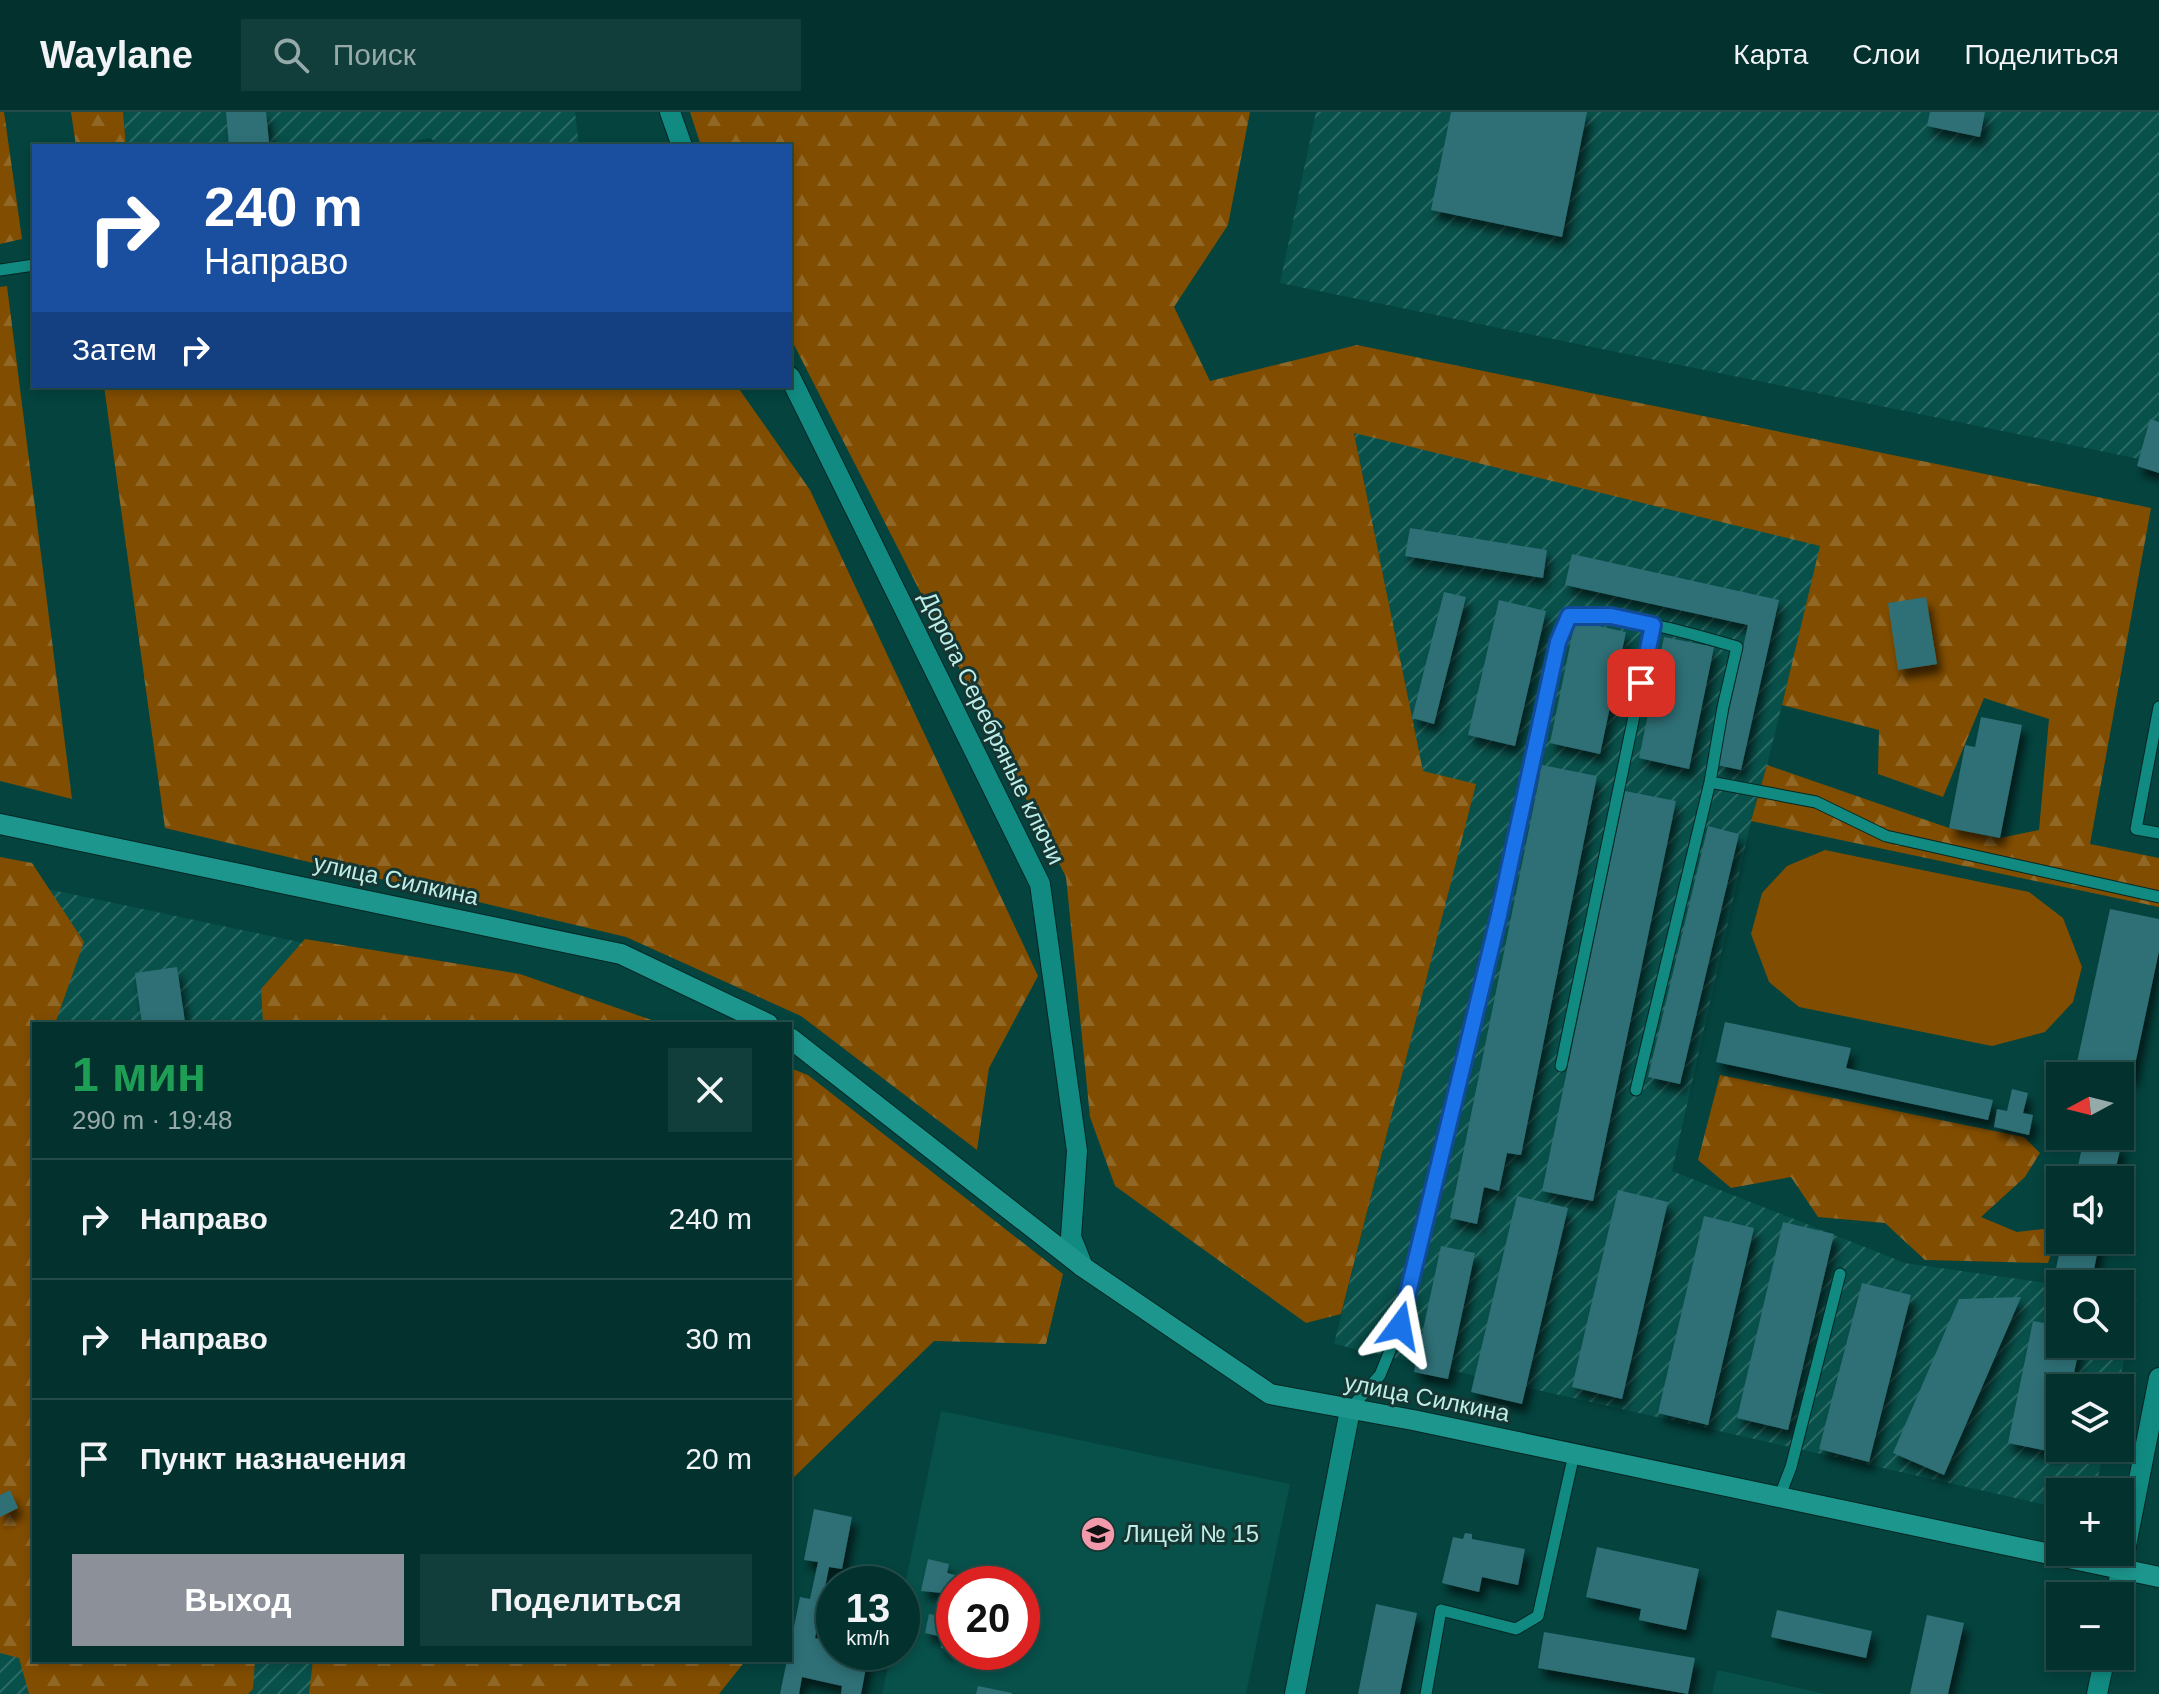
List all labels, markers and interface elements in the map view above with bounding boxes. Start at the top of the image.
search box [241,19,801,91]
icon: search [269,33,313,77]
text: Waylane [40,34,193,76]
text: Поиск [333,38,416,71]
text: Карта [1733,39,1808,70]
text: Слои [1852,39,1920,70]
text: Поделиться [1964,39,2119,70]
text: 240 m [204,175,363,238]
icon: right [72,176,176,280]
text: Направо [204,241,348,282]
icon: right [173,328,217,372]
text: Затем [72,333,157,366]
street label: Дорога Серебряные ключи [914,587,1070,869]
pin [1607,649,1675,717]
icon: arrive [1619,661,1663,705]
street label: улица Силкина [311,849,482,910]
text: 1 мин [72,1048,206,1101]
button: close [668,1048,752,1132]
north arrow [2046,1062,2134,1150]
map controls [2046,1062,2134,1670]
text: 290 m · 19:48 [72,1105,232,1135]
button: sound [2046,1166,2134,1254]
icon: right [72,1197,116,1241]
text: Направо [140,1202,268,1235]
text: 240 m [669,1202,752,1235]
button: search [2046,1270,2134,1358]
position arrow [1358,1284,1442,1368]
icon: right [72,1317,116,1361]
text: Направо [140,1322,268,1355]
text: 30 m [685,1322,752,1355]
street label: улица Силкина [1342,1368,1513,1427]
button: layers [2046,1374,2134,1462]
icon: arrive [72,1437,116,1481]
text: Пункт назначения [140,1442,407,1475]
text: 20 m [685,1442,752,1475]
button: + [2046,1478,2134,1566]
school or university icon: Лицей № 15 [1079,1515,1117,1553]
place label: Лицей № 15 [1124,1520,1259,1547]
button: Выход [72,1554,404,1646]
button: Поделиться [420,1554,752,1646]
speed limit sign: 20 [936,1566,1040,1670]
button: − [2046,1582,2134,1670]
text: 13 [846,1586,890,1630]
text: km/h [846,1627,890,1649]

